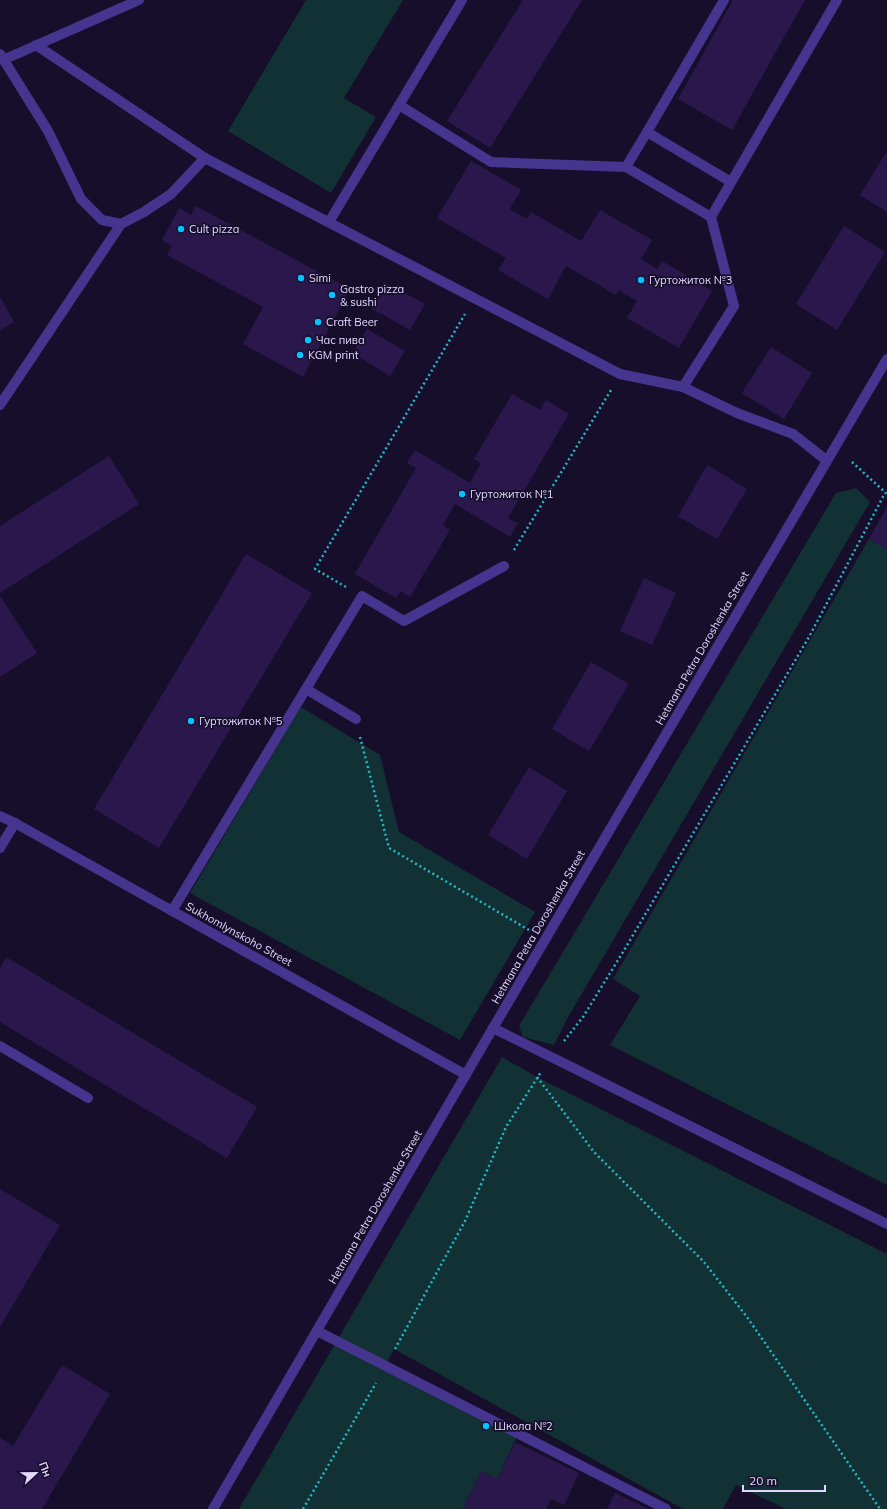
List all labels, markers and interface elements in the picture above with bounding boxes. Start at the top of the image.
place label: Cult pizza [189,222,239,236]
marker: Cult pizza [176,224,186,234]
place label: Simi [309,271,331,285]
marker: Simi [296,273,306,283]
place label: Гуртожиток №3 [649,273,732,287]
marker: Гуртожиток №3 [636,275,646,285]
place label: Gastro pizza & sushi [340,282,404,309]
marker: Gastro pizza & sushi [327,290,337,300]
place label: Craft Beer [326,315,378,329]
marker: Craft Beer [313,317,323,327]
place label: Час пива [316,333,365,347]
marker: Час пива [303,335,313,345]
place label: KGM print [308,348,359,362]
marker: KGM print [295,350,305,360]
place label: Гуртожиток №1 [470,487,553,501]
marker: Гуртожиток №1 [457,489,467,499]
street label: Hetmana Petra Doroshenka Street [652,569,752,727]
place label: Гуртожиток №5 [199,714,283,728]
marker: Гуртожиток №5 [186,716,196,726]
street label: Hetmana Petra Doroshenka Street [488,848,588,1006]
street label: Sukhomlynskoho Street [183,899,295,969]
street label: Hetmana Petra Doroshenka Street [325,1128,425,1286]
place label: Школа №2 [494,1419,553,1433]
marker: Школа №2 [481,1421,491,1431]
north arrow [16,1453,56,1493]
text: Пн [36,1460,55,1479]
scale bar [743,1467,825,1493]
text: 20 m [749,1473,777,1488]

